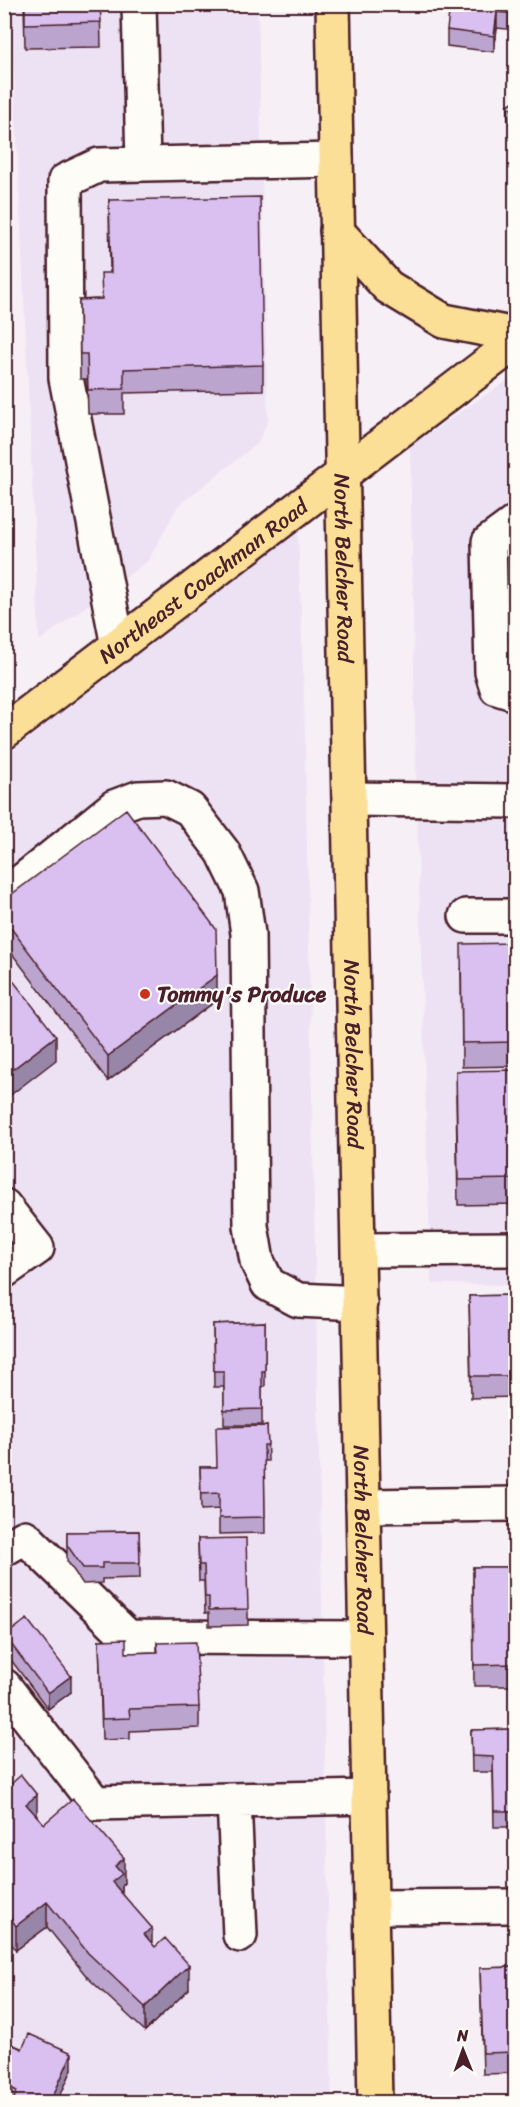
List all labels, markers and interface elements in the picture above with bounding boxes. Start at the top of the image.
street label: North Belcher Road [323,473,366,664]
street label: Northeast Coachman Road [89,487,318,674]
street label: North Belcher Road [333,959,375,1150]
place label: Tommy's Produce [157,975,326,1014]
marker: Tommy's Produce [138,987,152,1001]
street label: North Belcher Road [342,1445,385,1636]
north arrow [433,2020,493,2080]
text: N [456,2021,469,2050]

